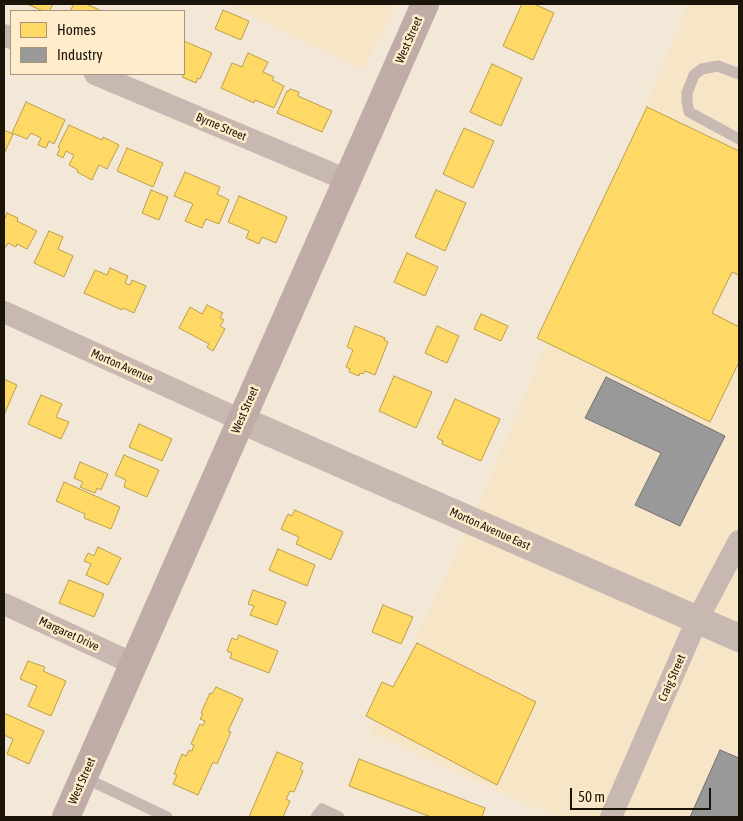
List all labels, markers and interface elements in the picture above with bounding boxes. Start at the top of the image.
legend [10,10,185,75]
street label: West Street [392,14,426,66]
text: Homes [57,21,96,38]
text: Industry [57,46,103,63]
street label: Byrne Street [194,110,248,144]
street label: Morton Avenue [89,346,155,386]
street label: West Street [228,384,262,436]
street label: Morton Avenue East [447,505,533,553]
street label: Margaret Drive [37,614,101,654]
street label: Craig Street [655,652,689,704]
street label: West Street [65,755,99,807]
scale bar [573,778,714,810]
text: 50 m [578,788,605,805]

